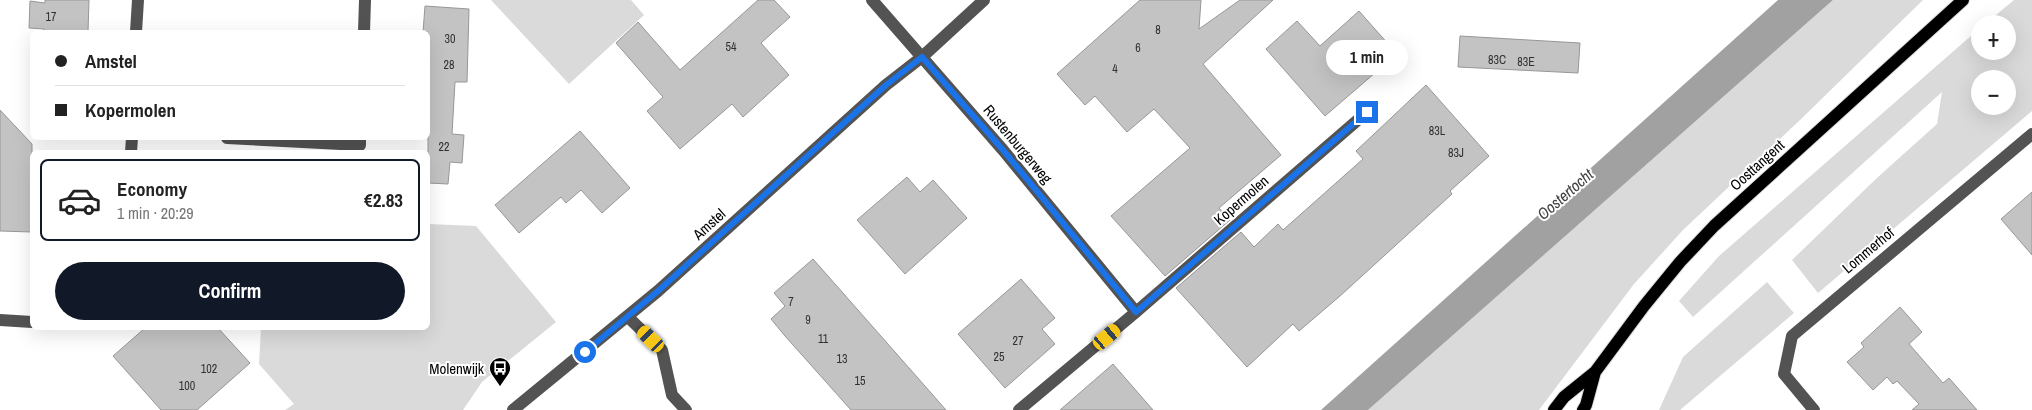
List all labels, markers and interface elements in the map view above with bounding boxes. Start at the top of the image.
house number: 17 [46,9,57,25]
map controls [1971,15,2016,115]
button: + [1971,15,2016,60]
house number: 8 [1155,22,1161,38]
house number: 30 [445,31,455,47]
house number: 54 [726,39,737,55]
callout: 1 min [1326,39,1408,74]
house number: 6 [1135,40,1141,56]
text: 1 min [1350,46,1384,68]
text: Amstel [85,48,137,74]
house number: 83C [1488,52,1506,68]
house number: 83E [1517,54,1535,70]
house number: 28 [444,57,454,73]
house number: 4 [1112,61,1118,77]
button: − [1971,70,2016,115]
text: Kopermolen [85,97,176,123]
street label: Rustenburgerweg [979,100,1057,188]
route end [1356,101,1378,123]
house number: 83L [1429,123,1446,139]
street label: Oosttangent [1725,134,1789,195]
house number: 22 [439,139,449,155]
house number: 83J [1448,145,1464,161]
water label: Oostertocht [1532,163,1598,225]
street label: Kopermolen [1209,170,1273,230]
text: Economy [117,176,187,202]
icon: car [57,178,102,223]
text: €2.83 [364,187,403,213]
text: 1 min · 20:29 [117,202,194,224]
street label: Amstel [687,204,730,245]
street label: Lommerhof [1837,222,1899,278]
button: Confirm [55,262,405,320]
house number: 7 [788,294,794,310]
house number: 9 [805,312,811,328]
car [1090,322,1123,352]
car [635,323,666,355]
house number: 11 [818,331,829,347]
house number: 27 [1013,333,1024,349]
route start [574,341,596,363]
house number: 25 [994,349,1005,365]
house number: 13 [837,351,847,367]
bus stop icon: Molenwijk [488,356,512,387]
place label: Molenwijk [429,358,485,379]
house number: 102 [201,361,217,377]
house number: 15 [855,373,866,389]
house number: 100 [179,378,195,394]

